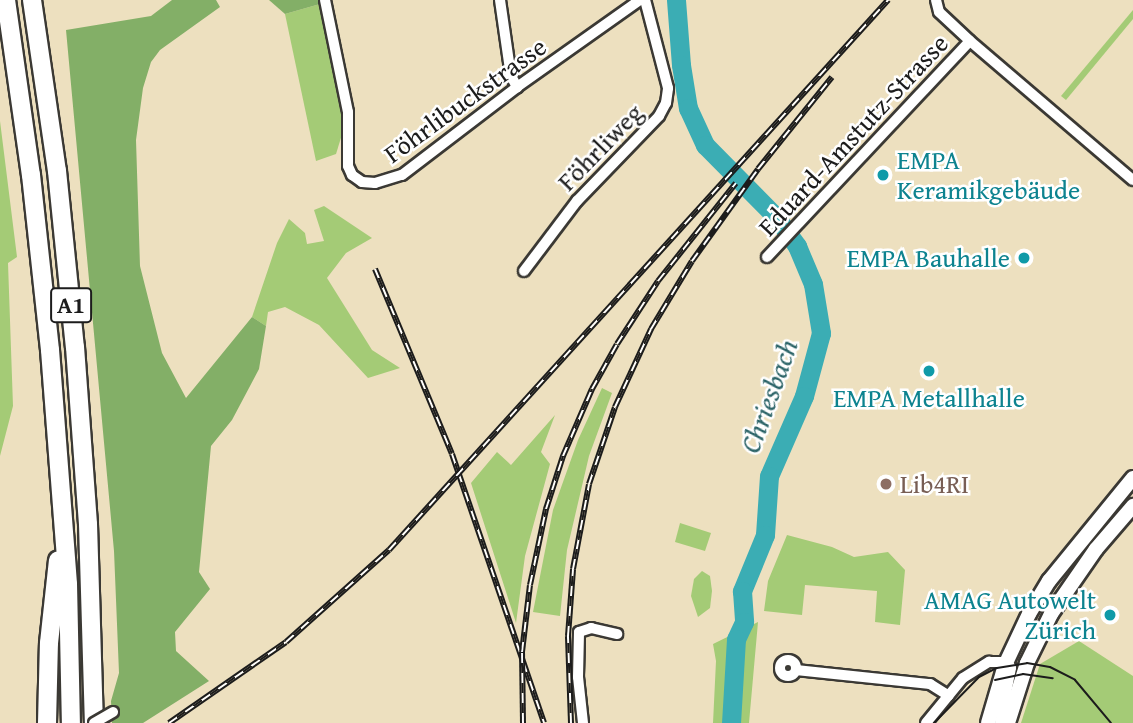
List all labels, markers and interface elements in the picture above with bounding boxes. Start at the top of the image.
street label: Eduard-Amstutz-Strasse [752,28,954,242]
street label: Föhrlibuckstrasse [378,31,552,169]
street label: Föhrliweg [551,97,649,197]
place label: EMPA Keramikgebäude [897,144,1080,206]
marker: EMPA Keramikgebäude [875,167,891,183]
place label: EMPA Bauhalle [847,242,1010,274]
marker: EMPA Bauhalle [1016,250,1032,266]
road number: A1 [50,284,92,326]
water label: Chriesbach [733,335,805,457]
marker: EMPA Metallhalle [921,363,937,379]
place label: EMPA Metallhalle [833,382,1025,414]
place label: Lib4RI [900,468,969,500]
marker: Lib4RI [878,476,894,492]
place label: AMAG Autowelt Zürich [924,584,1096,646]
marker: AMAG Autowelt Zürich [1102,607,1118,623]

